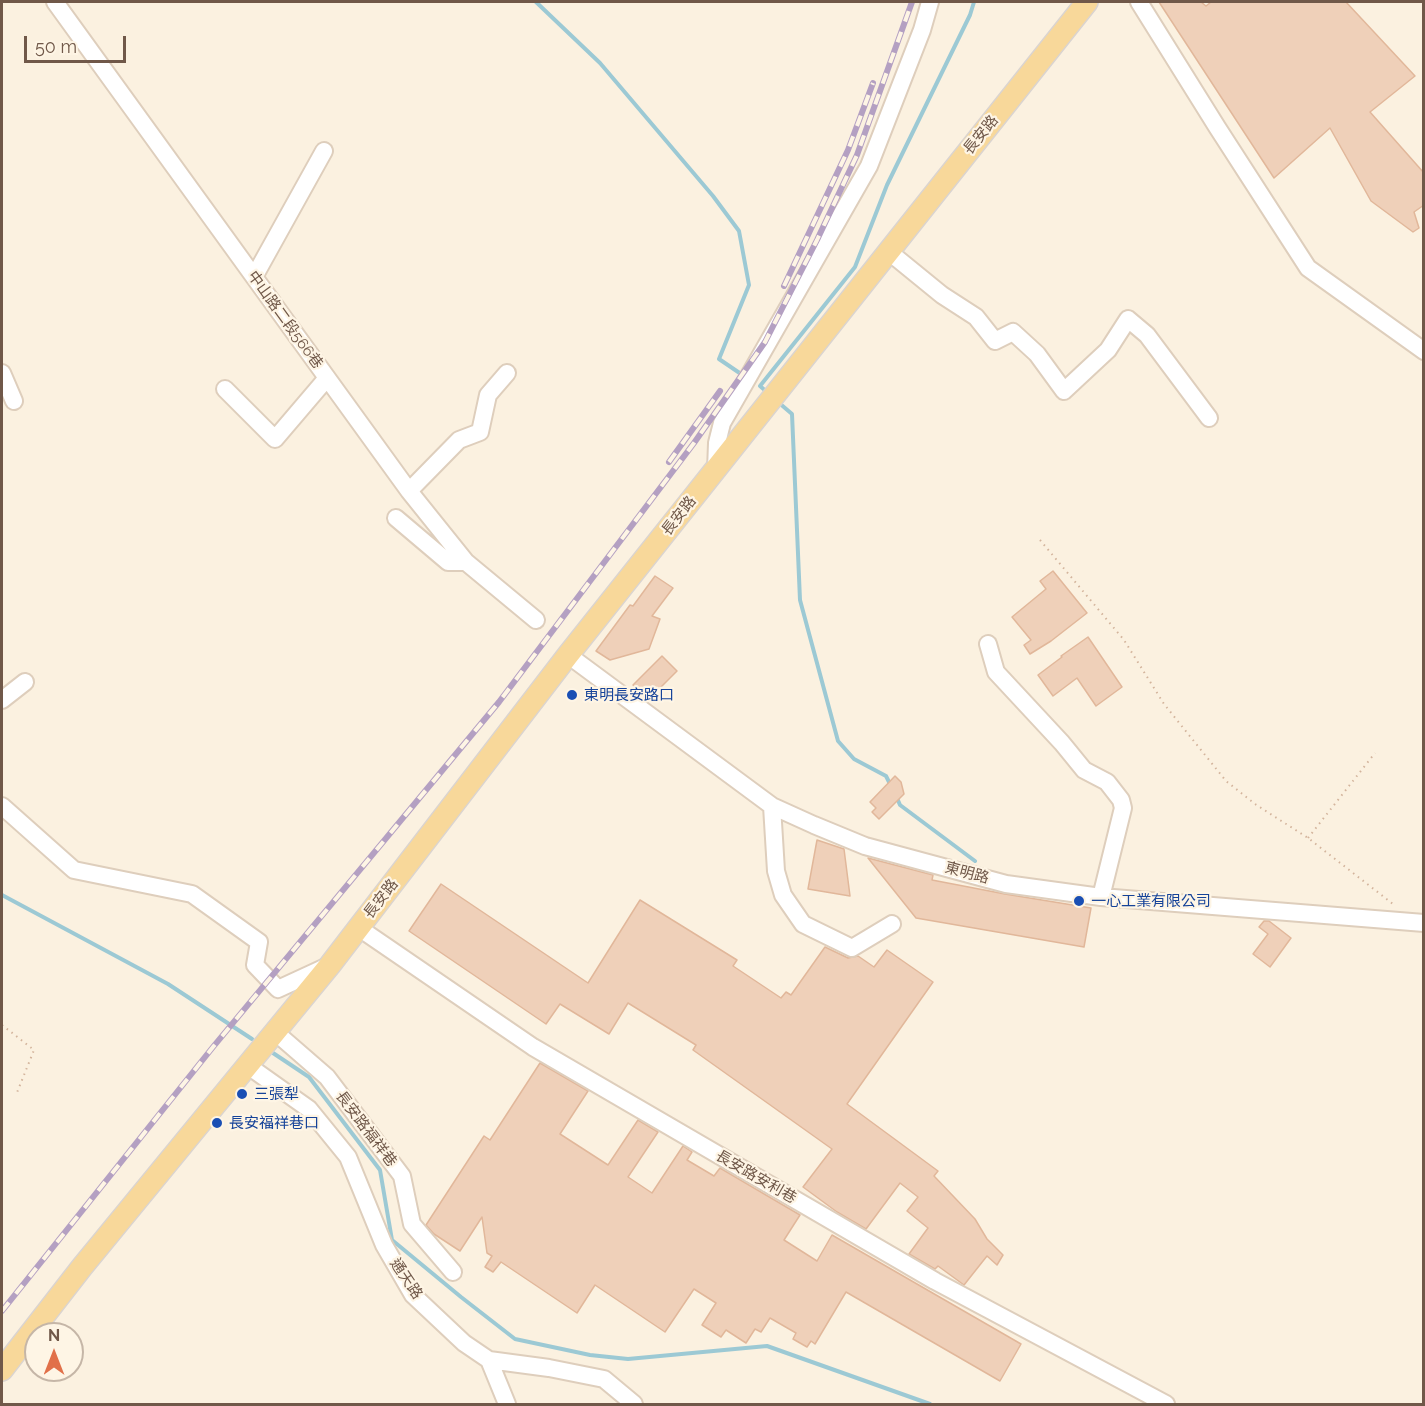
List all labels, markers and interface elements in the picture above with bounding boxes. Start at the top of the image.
scale bar [27,24,129,62]
text: 50 m [35,36,77,57]
street label: 長安路 [960,112,1002,158]
street label: 中山路二段566巷 [244,268,326,372]
street label: 長安路 [658,493,700,539]
place label: 東明長安路口 [584,686,674,704]
marker: 東明長安路口 [565,688,579,702]
street label: 東明路 [943,858,991,888]
street label: 長安路 [360,876,402,922]
place label: 一心工業有限公司 [1091,892,1211,910]
marker: 一心工業有限公司 [1072,894,1086,908]
place label: 三張犁 [254,1085,299,1103]
marker: 三張犁 [235,1087,249,1101]
street label: 長安路福祥巷 [332,1088,400,1170]
place label: 長安福祥巷口 [229,1114,319,1132]
marker: 長安福祥巷口 [210,1116,224,1130]
street label: 長安路安利巷 [713,1147,799,1207]
street label: 通天路 [386,1255,426,1303]
north arrow [24,1322,84,1382]
text: N [48,1326,60,1345]

